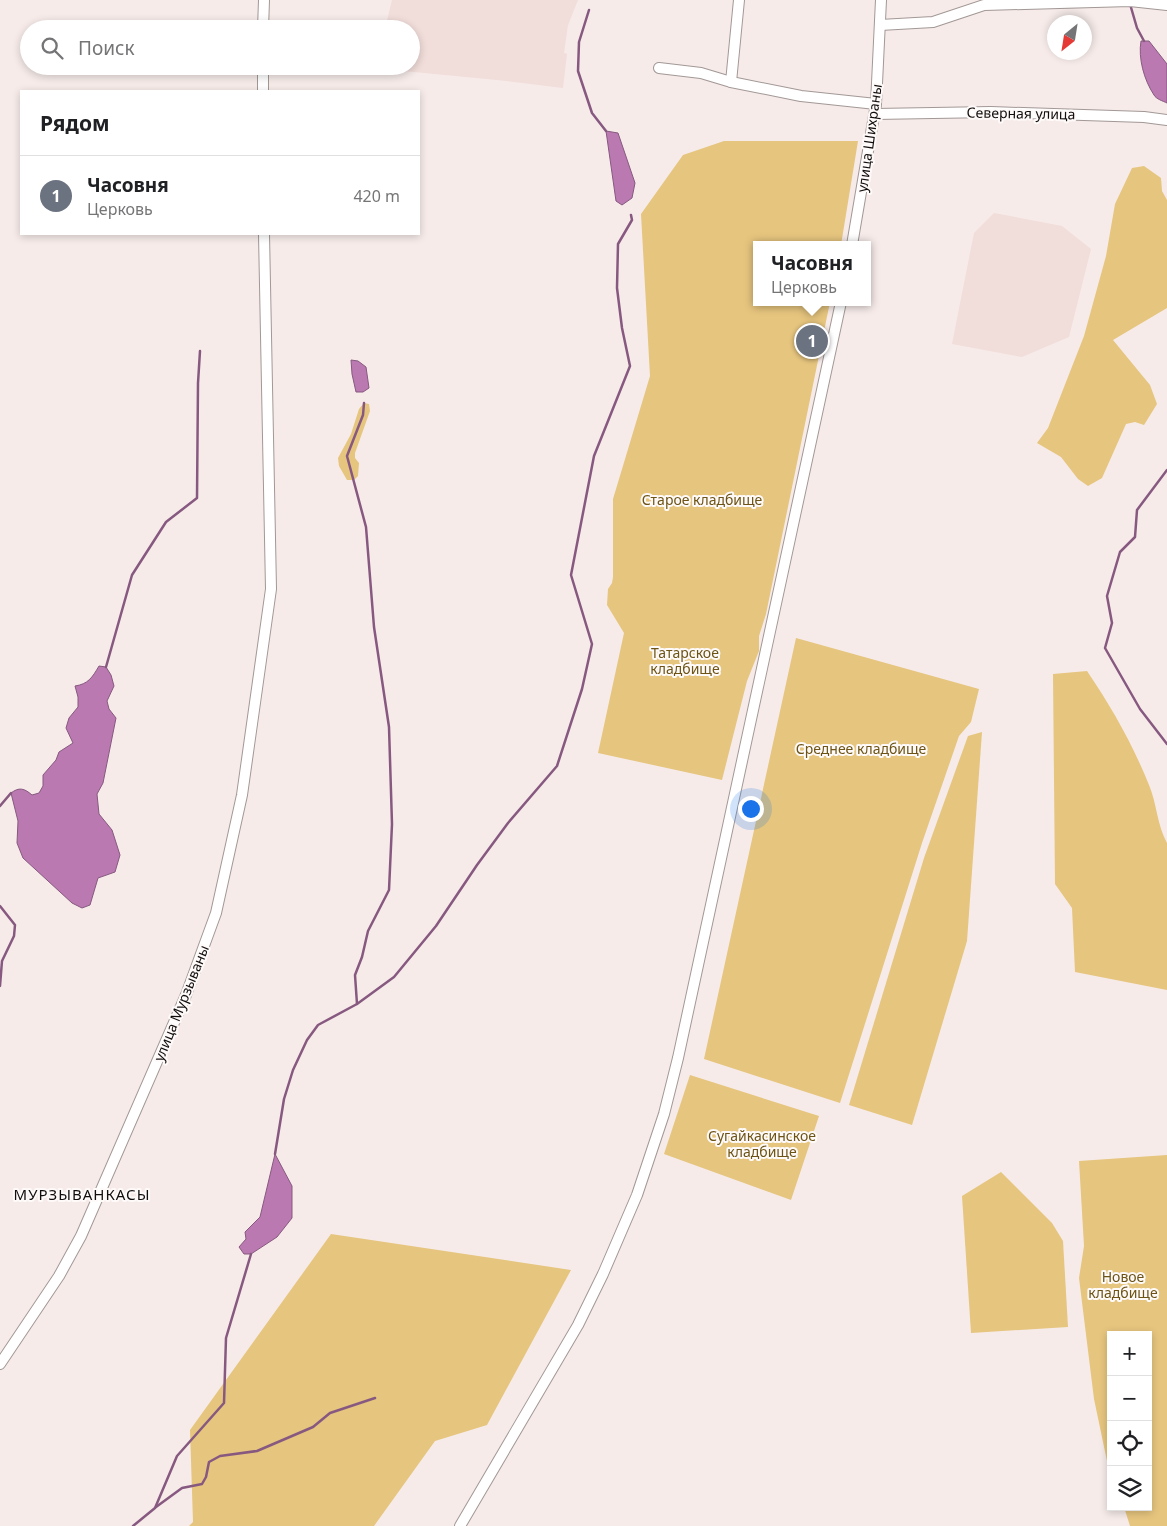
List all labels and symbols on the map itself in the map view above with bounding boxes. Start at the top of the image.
north arrow [1047,15,1092,60]
street label: улица Шихраны [852,83,886,193]
street label: Северная улица [967,103,1075,123]
pin: 1 [796,322,828,360]
park label: Старое кладбище [642,490,763,509]
park label: Татарское кладбище [650,643,720,678]
park label: Среднее кладбище [796,739,927,758]
your location [738,796,764,822]
street label: улица Мурзываны [149,942,213,1064]
park label: Сугайкасинское кладбище [708,1126,816,1161]
district label: МУРЗЫВАНКАСЫ [14,1184,150,1204]
park label: Новое кладбище [1088,1267,1158,1302]

